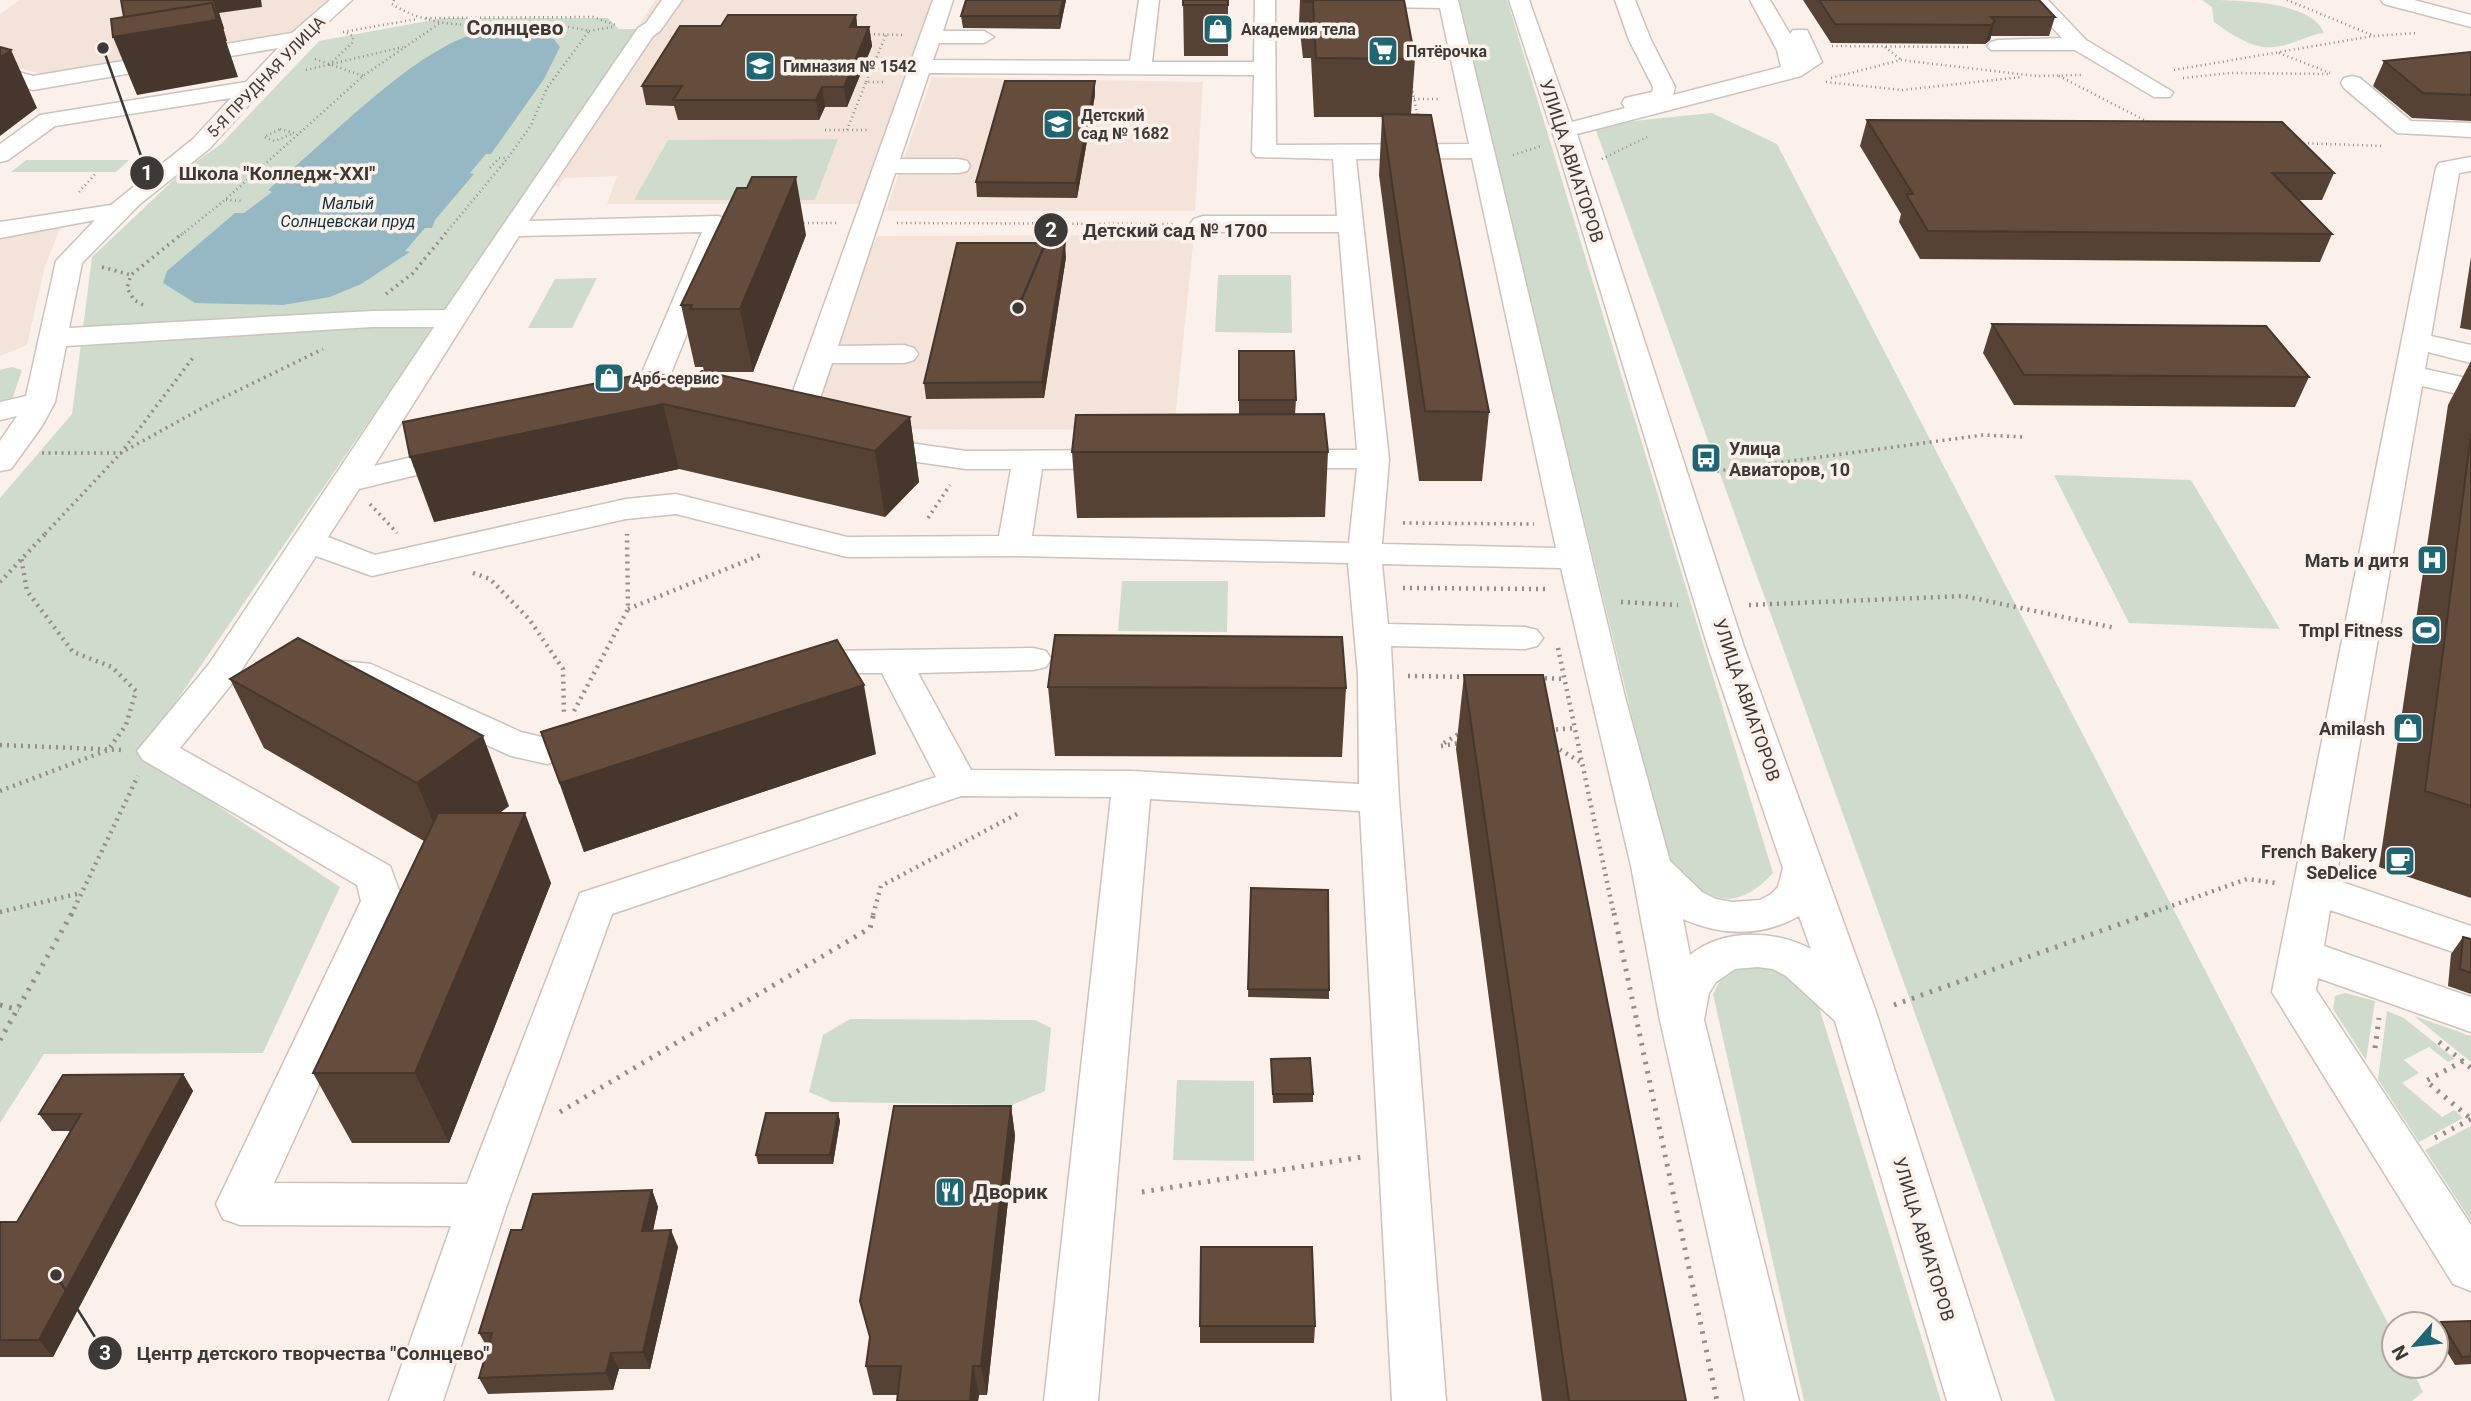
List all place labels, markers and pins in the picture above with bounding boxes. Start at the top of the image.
shop icon: Академия тела [1201,12,1235,46]
place label: Академия тела [1241,20,1356,39]
supermarket icon: Пятёрочка [1366,34,1400,68]
place label: Пятёрочка [1406,42,1487,61]
school or university icon: Гимназия № 1542 [743,49,777,83]
place label: Гимназия № 1542 [783,57,916,76]
place label: Детский сад № 1682 [1081,106,1169,143]
school or university icon: Детский сад № 1682 [1041,107,1075,141]
callout: Школа "Колледж-XXI" [129,153,389,193]
callout: Детский сад № 1700 [1033,210,1281,250]
shop icon: Арб-сервис [592,361,626,395]
place label: Арб-сервис [632,369,719,388]
place label: Улица Авиаторов, 10 [1729,438,1850,480]
bus stop icon: Улица Авиаторов, 10 [1689,441,1723,475]
hospital icon: Мать и дитя [2415,543,2449,577]
place label: Мать и дитя [2305,550,2409,571]
sports icon: Tmpl Fitness [2409,613,2443,647]
place label: Tmpl Fitness [2299,620,2403,641]
shop icon: Amilash [2391,711,2425,745]
place label: Amilash [2319,718,2385,739]
place label: French Bakery SeDelice [2261,841,2378,883]
cafe icon: French Bakery SeDelice [2383,844,2417,878]
restaurant icon: Дворик [933,1175,967,1209]
place label: Дворик [973,1180,1048,1204]
callout: Центр детского творчества "Солнцево" [87,1333,503,1373]

